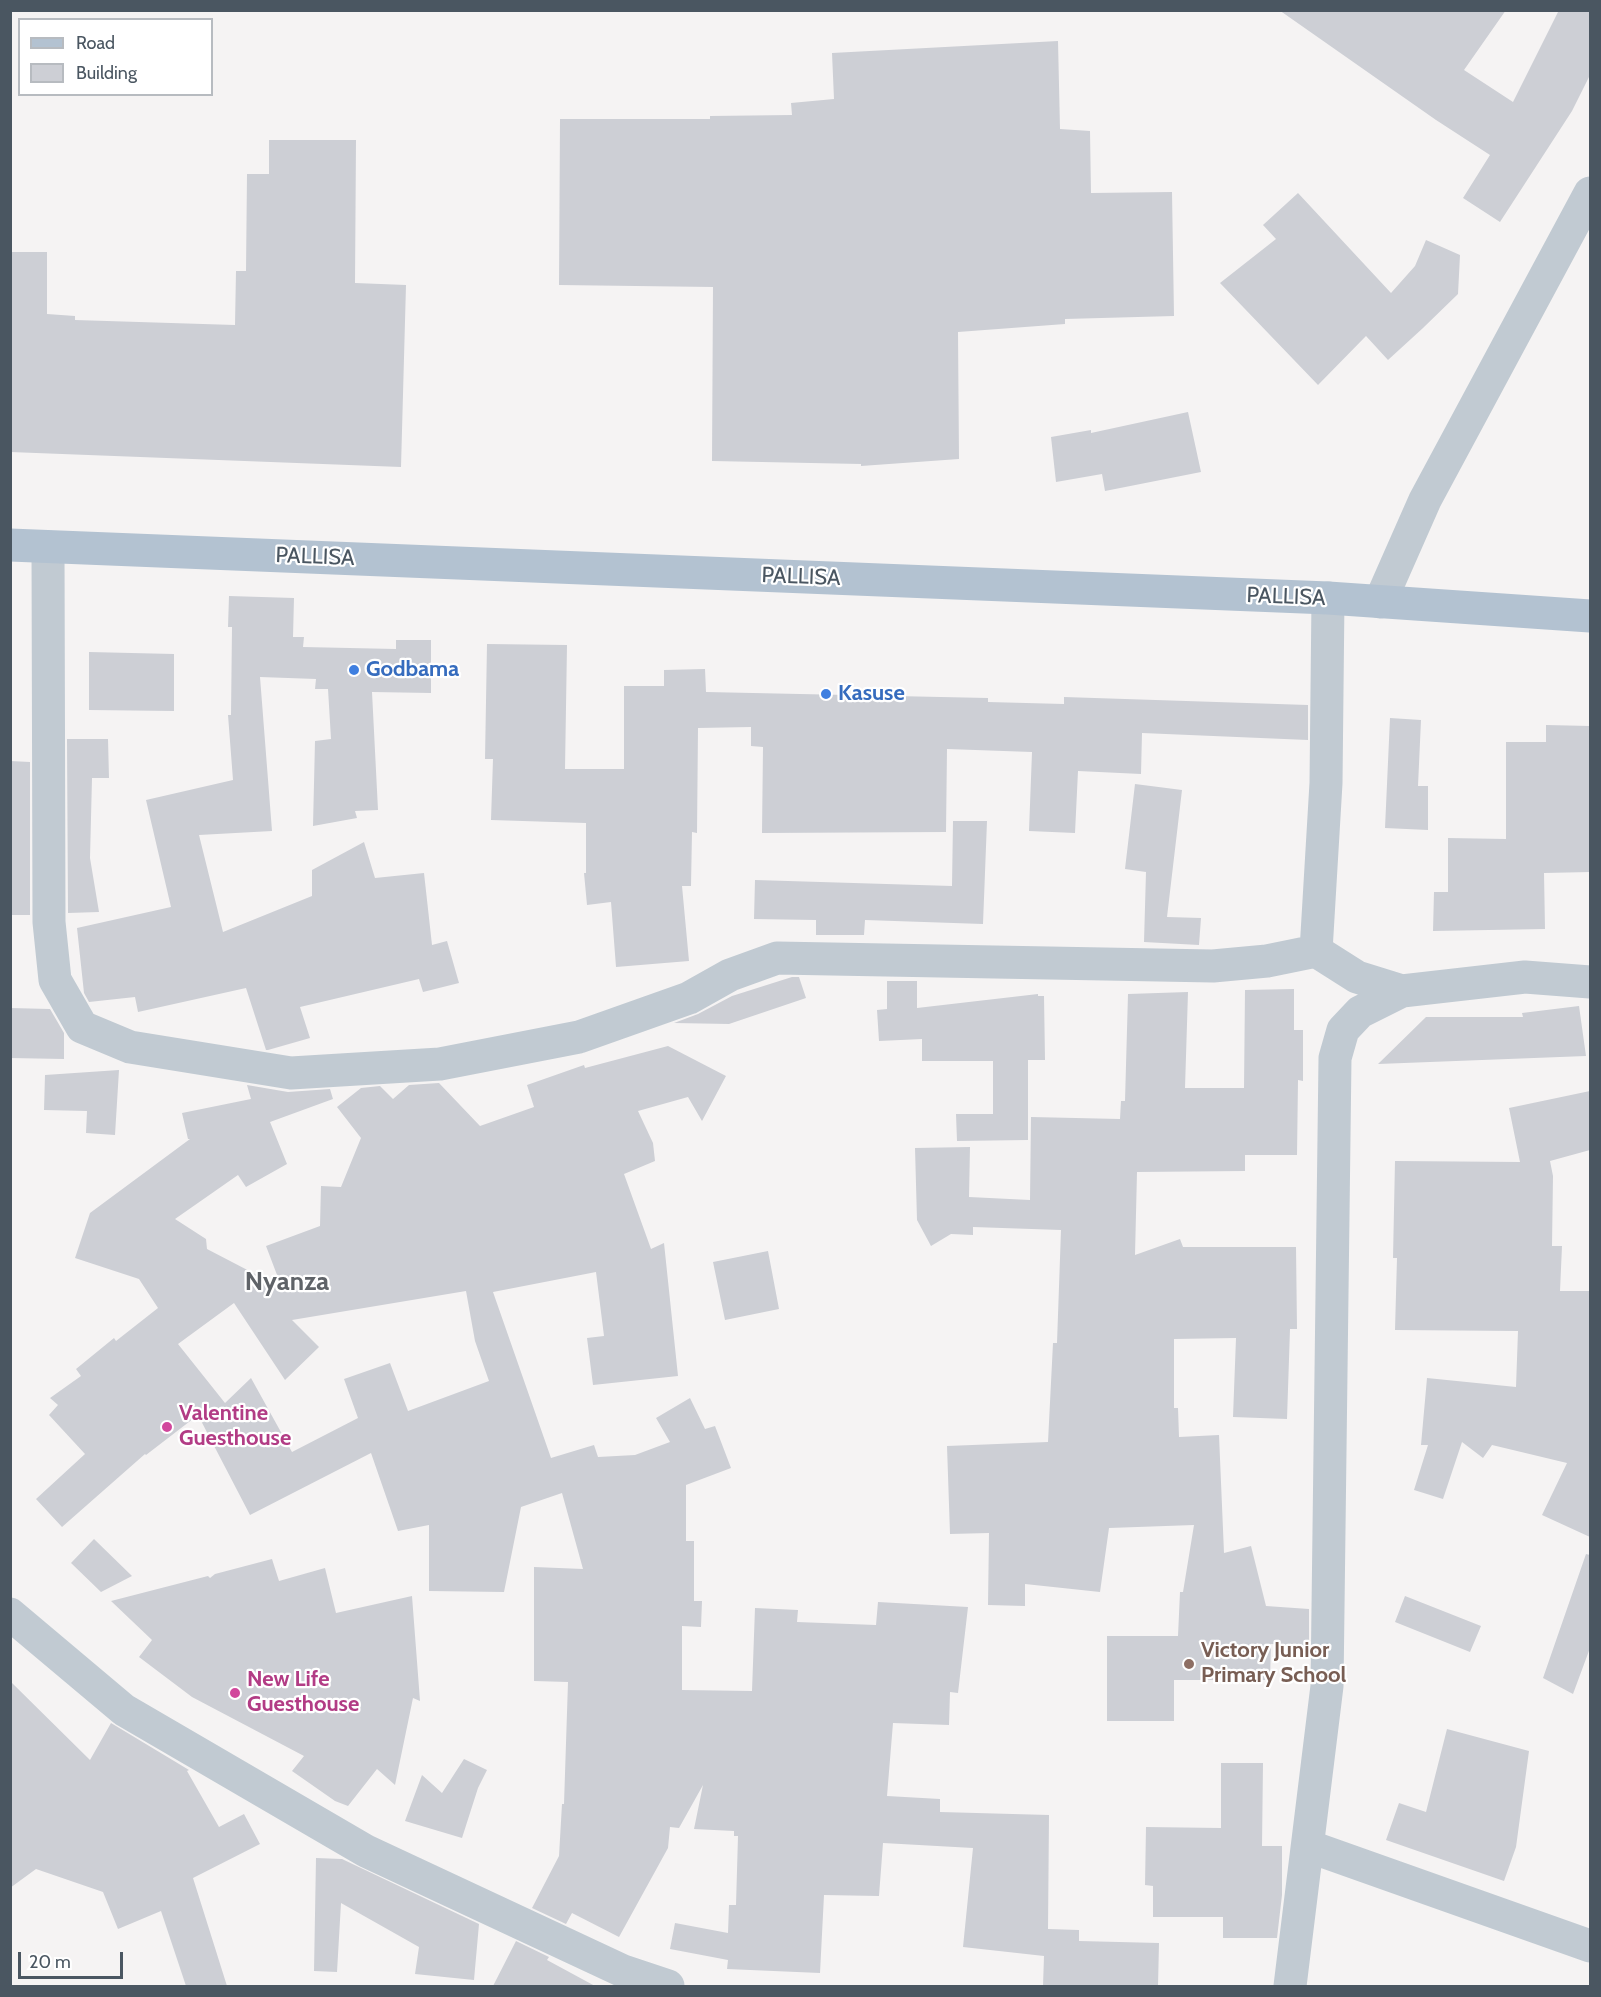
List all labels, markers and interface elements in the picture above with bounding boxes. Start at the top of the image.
legend [18,18,213,96]
text: Road [76,32,115,54]
text: Building [76,62,137,84]
street label: PALLISA [275,542,355,572]
street label: PALLISA [761,562,841,592]
street label: PALLISA [1246,582,1326,612]
place label: Godbama [366,657,459,683]
marker: Godbama [347,663,361,677]
place label: Kasuse [838,681,905,707]
marker: Kasuse [819,687,833,701]
district label: Nyanza [245,1266,329,1298]
place label: Valentine Guesthouse [179,1401,291,1452]
marker: Valentine Guesthouse [160,1420,174,1434]
place label: Victory Junior Primary School [1201,1638,1346,1690]
marker: Victory Junior Primary School [1182,1657,1196,1671]
place label: New Life Guesthouse [247,1667,359,1718]
marker: New Life Guesthouse [228,1686,242,1700]
scale bar [21,1940,126,1978]
text: 20 m [29,1951,71,1973]

